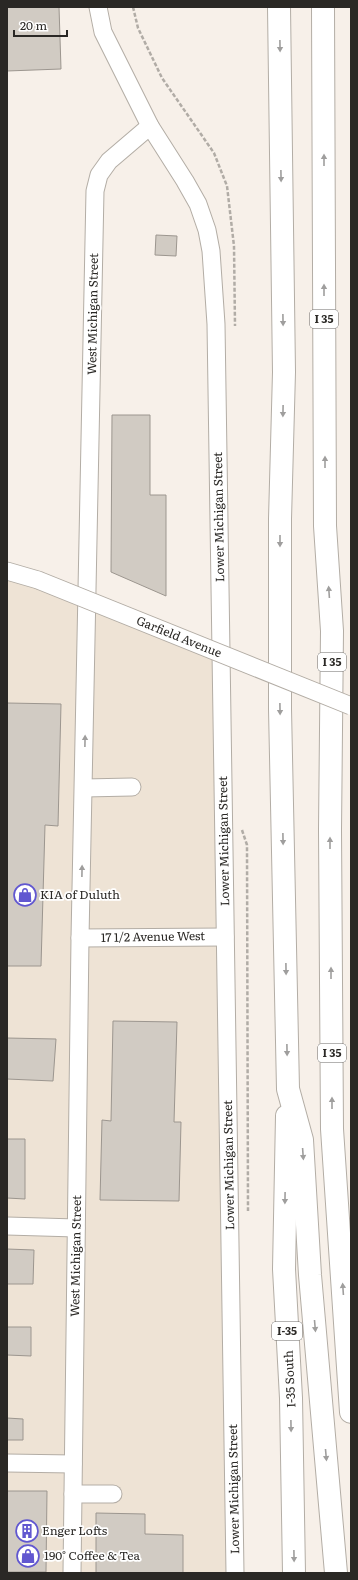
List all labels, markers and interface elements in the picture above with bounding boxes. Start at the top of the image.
scale bar [14,12,67,38]
text: 20 m [20,16,47,34]
one-way arrow [277,40,283,53]
one-way arrow [321,153,327,166]
one-way arrow [278,170,285,182]
street label: West Michigan Street [82,253,102,375]
one-way arrow [321,283,327,296]
road number: I 35 [310,310,338,328]
one-way arrow [280,314,286,327]
one-way arrow [280,405,286,418]
street label: Lower Michigan Street [208,452,228,582]
one-way arrow [322,455,328,468]
one-way arrow [277,535,283,548]
one-way arrow [326,586,333,598]
street label: Garfield Avenue [134,611,225,661]
road number: I 35 [318,653,346,671]
one-way arrow [277,703,283,716]
one-way arrow [81,735,88,747]
street label: Lower Michigan Street [213,776,233,906]
one-way arrow [280,833,286,846]
one-way arrow [327,837,334,849]
one-way arrow [78,865,85,877]
shop icon: KIA of Duluth [12,882,38,908]
place label: KIA of Duluth [40,885,120,903]
street label: 17 1/2 Avenue West [101,926,205,946]
one-way arrow [283,963,289,976]
one-way arrow [328,966,334,979]
one-way arrow [284,1044,290,1057]
road number: I 35 [318,1044,346,1062]
one-way arrow [329,1096,335,1109]
street label: Lower Michigan Street [218,1100,238,1230]
one-way arrow [299,1148,306,1160]
one-way arrow [282,1192,289,1204]
street label: West Michigan Street [65,1195,85,1317]
one-way arrow [339,1283,346,1295]
one-way arrow [311,1320,318,1332]
road number: I-35 [272,1322,302,1340]
street label: I-35 South [279,1350,299,1408]
one-way arrow [288,1420,294,1433]
street label: Lower Michigan Street [223,1424,243,1554]
one-way arrow [322,1449,329,1461]
building icon: Enger Lofts [14,1518,40,1544]
place label: Enger Lofts [42,1521,108,1539]
shop icon: 190° Coffee & Tea [15,1543,41,1569]
place label: 190° Coffee & Tea [44,1546,141,1564]
one-way arrow [290,1550,297,1562]

